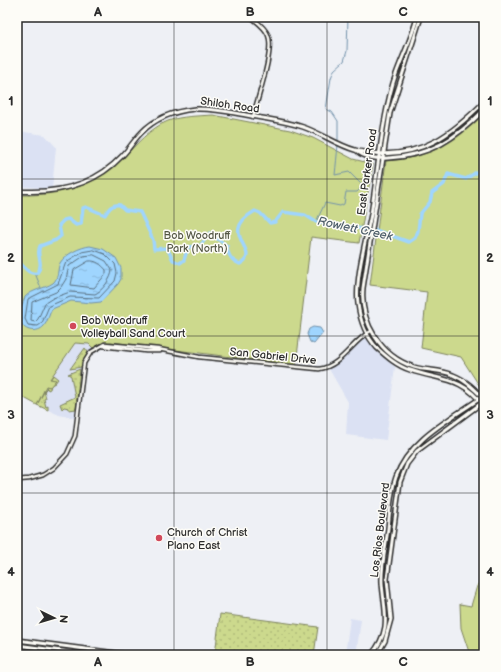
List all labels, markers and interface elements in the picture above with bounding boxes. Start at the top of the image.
text: A [93,4,102,20]
text: B [245,4,255,20]
text: C [398,4,408,20]
text: 1 [8,93,14,109]
text: 1 [487,93,493,109]
street label: Shiloh Road [200,94,260,116]
street label: East Parker Road [354,128,380,216]
water label: Rowlett Creek [316,214,395,245]
park label: Bob Woodruff Park (North) [164,229,230,255]
text: 2 [7,250,15,266]
text: 2 [486,250,494,266]
place label: Bob Woodruff Volleyball Sand Court [81,314,186,340]
marker: Bob Woodruff Volleyball Sand Court [68,321,78,331]
street label: San Gabriel Drive [229,345,317,367]
text: 3 [7,407,15,423]
text: 3 [486,407,494,423]
street label: Los Rios Boulevard [368,482,392,578]
place label: Church of Christ Plano East [167,526,248,552]
marker: Church of Christ Plano East [154,533,164,543]
text: 4 [7,564,15,580]
text: 4 [486,564,494,580]
north arrow [34,598,74,638]
text: N [57,614,70,624]
text: A [93,654,102,670]
text: B [245,654,255,670]
text: C [398,654,408,670]

